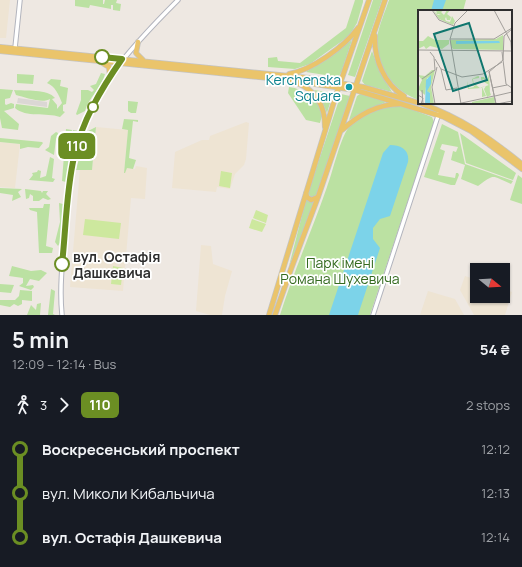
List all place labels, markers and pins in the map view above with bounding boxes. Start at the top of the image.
unlabelled marker [94,49,110,65]
place label: Kerchenska Square [266,70,341,105]
marker: Kerchenska Square [344,82,354,92]
unlabelled marker [87,101,99,113]
place label: вул. Остафія Дашкевича [73,247,160,282]
marker: вул. Остафія Дашкевича [54,256,70,272]

